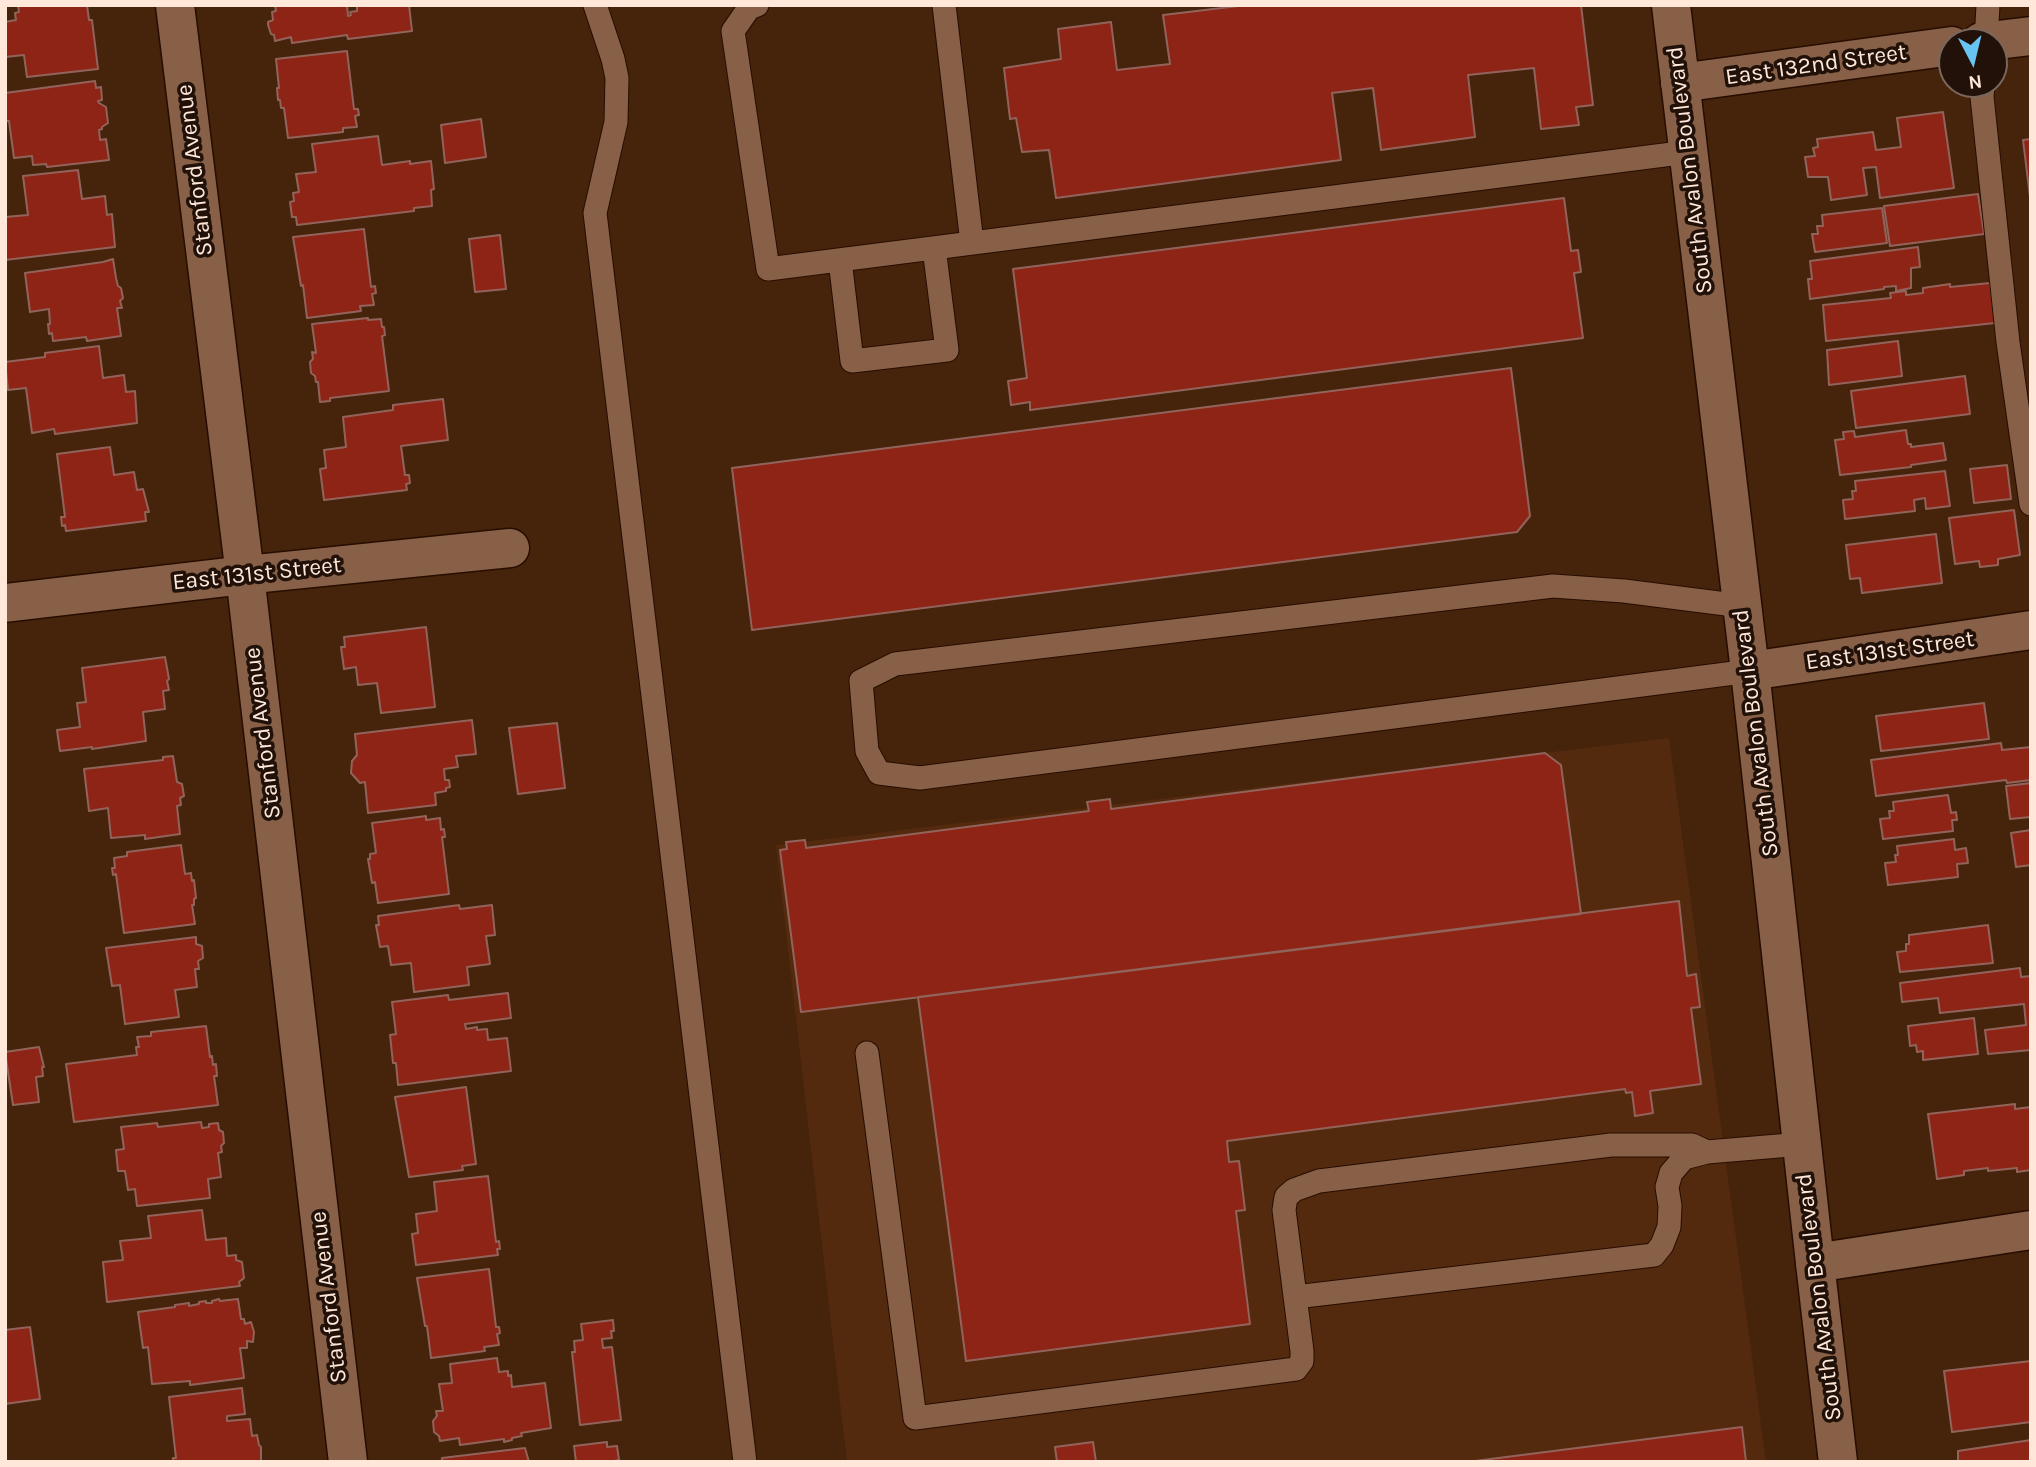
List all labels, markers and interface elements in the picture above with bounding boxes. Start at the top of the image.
north arrow [1938,28,2008,98]
street label: East 132nd Street [1724,39,1908,91]
street label: South Avalon Boulevard [1661,45,1719,295]
text: N [1967,70,1983,94]
street label: Stanford Avenue [171,83,219,257]
street label: East 131st Street [171,551,343,597]
street label: South Avalon Boulevard [1727,608,1785,858]
street label: East 131st Street [1804,626,1976,676]
street label: Stanford Avenue [239,646,287,820]
street label: South Avalon Boulevard [1790,1172,1848,1422]
street label: Stanford Avenue [305,1210,353,1384]

